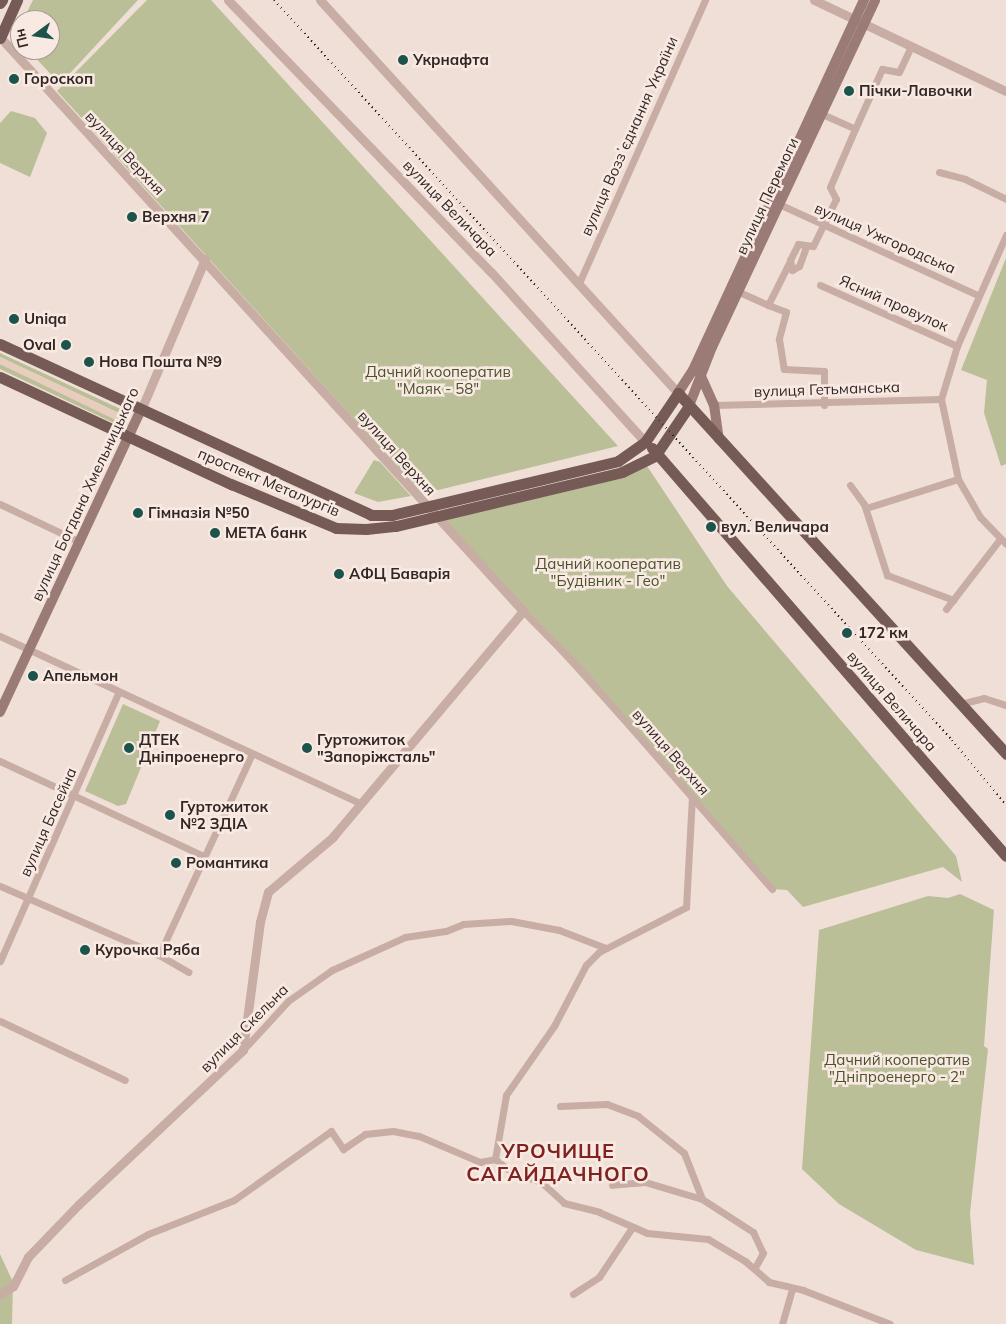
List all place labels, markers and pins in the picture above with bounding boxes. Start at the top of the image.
place label: Укрнафта [413,51,489,69]
marker: Укрнафта [397,54,409,66]
place label: Гороскоп [24,70,93,88]
marker: Гороскоп [8,73,20,85]
place label: Пічки-Лавочки [859,82,972,100]
marker: Пічки-Лавочки [843,85,855,97]
place label: Верхня 7 [142,208,210,226]
marker: Верхня 7 [126,211,138,223]
place label: Uniqa [24,310,67,328]
marker: Uniqa [8,313,20,325]
place label: Oval [23,336,56,354]
marker: Oval [60,339,72,351]
place label: Нова Пошта №9 [99,353,222,371]
marker: Нова Пошта №9 [83,356,95,368]
place label: Гімназія №50 [148,504,249,522]
marker: Гімназія №50 [132,507,144,519]
place label: вул. Величара [721,518,829,536]
marker: вул. Величара [705,521,717,533]
place label: МЕТА банк [225,524,307,542]
marker: МЕТА банк [209,527,221,539]
place label: АФЦ Баварiя [349,565,450,583]
marker: АФЦ Баварiя [333,568,345,580]
place label: 172 км [858,624,908,642]
marker: 172 км [840,626,854,640]
place label: Апельмон [43,667,118,685]
marker: Апельмон [27,670,39,682]
place label: ДТЕК Дніпроенерго [139,730,244,765]
place label: Гуртожиток "Запоріжсталь" [317,730,436,765]
marker: ДТЕК Дніпроенерго [123,742,135,754]
marker: Гуртожиток "Запоріжсталь" [301,742,313,754]
place label: Гуртожиток №2 ЗДІА [180,797,268,832]
marker: Гуртожиток №2 ЗДІА [164,809,176,821]
place label: Романтика [186,854,269,872]
marker: Романтика [170,857,182,869]
place label: Курочка Ряба [95,941,200,959]
marker: Курочка Ряба [79,944,91,956]

